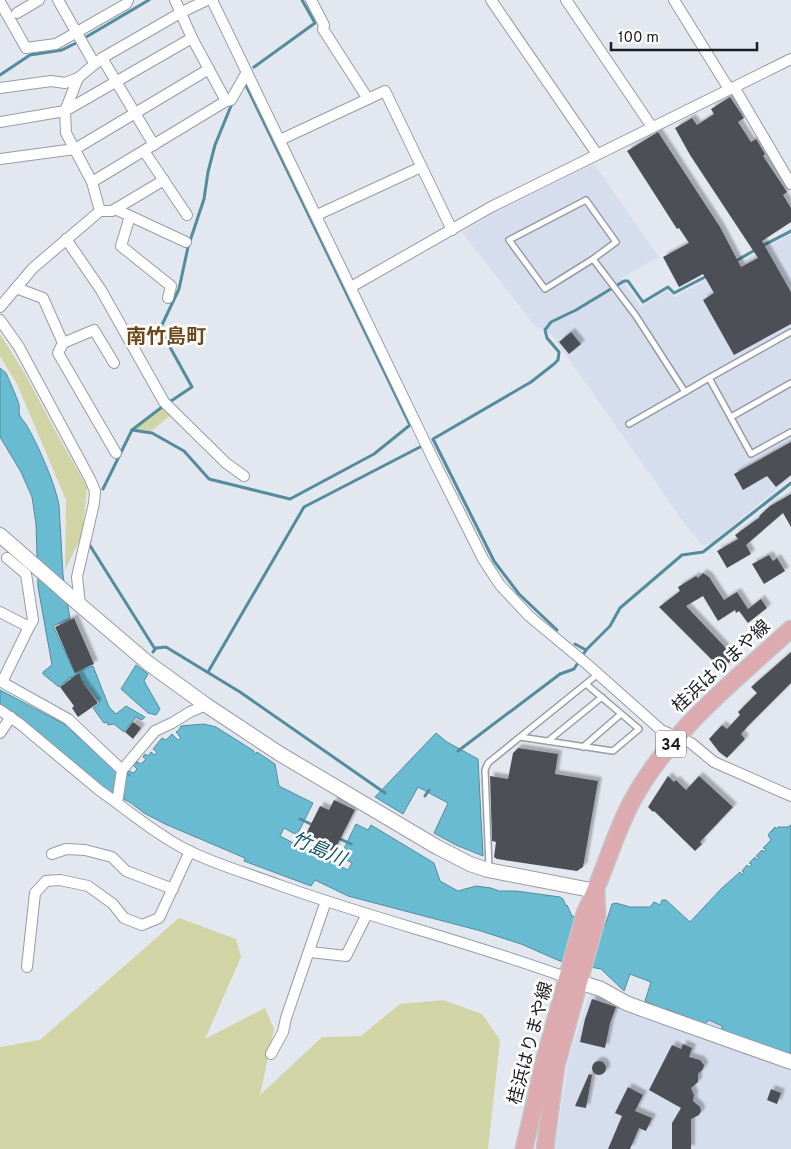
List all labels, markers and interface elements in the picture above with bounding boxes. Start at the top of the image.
scale bar [611,20,757,52]
text: 100 m [618,29,659,48]
district label: 南竹島町 [126,325,206,351]
street label: 桂浜はりまや線 [668,616,776,718]
road number: 34 [656,731,686,758]
water label: 竹島川 [287,828,351,873]
street label: 桂浜はりまや線 [504,980,559,1107]

